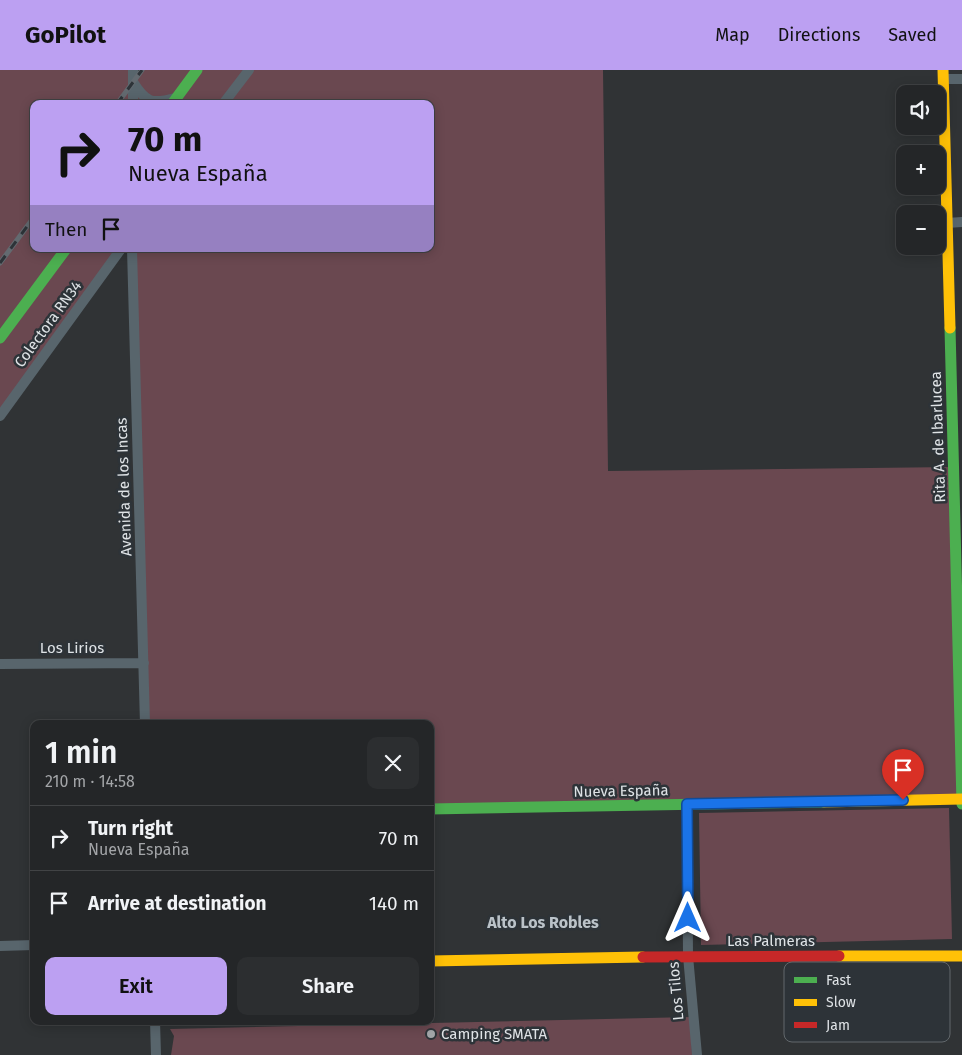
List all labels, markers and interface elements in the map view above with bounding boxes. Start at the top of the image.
text: GoPilot [25,21,106,49]
text: Map [715,24,750,46]
text: Directions [778,24,860,46]
text: Saved [888,24,937,46]
map controls [896,85,946,255]
button: sound [896,85,946,135]
text: 70 m [128,118,202,160]
icon: right [45,120,110,185]
button: + [896,145,946,195]
text: Nueva España [128,160,268,187]
button: − [896,205,946,255]
icon: arrive [97,215,125,243]
text: Then [45,218,87,241]
street label: Colectora RN34 [11,277,85,371]
street label: Rita A. de Ibarlucea [927,371,949,503]
street label: Avenida de los Incas [113,417,135,557]
street label: Los Lirios [40,639,104,657]
text: 1 min [45,735,117,771]
button: close [367,737,419,789]
pin [882,749,924,800]
icon: arrive [889,756,917,784]
text: 210 m · 14:58 [45,772,135,791]
street label: Nueva España [573,781,669,801]
text: Turn right [88,817,173,840]
icon: right [45,824,73,852]
text: 70 m [379,827,419,850]
text: Nueva España [88,840,190,859]
icon: arrive [45,889,73,917]
position arrow [661,891,713,943]
text: Arrive at destination [88,892,267,915]
text: 140 m [369,892,419,915]
district label: Alto Los Robles [486,913,599,932]
street label: Las Palmeras [727,932,815,950]
button: Exit [45,957,227,1015]
button: Share [237,957,419,1015]
street label: Los Tilos [664,961,688,1021]
legend [784,962,950,1042]
text: Fast [826,972,852,989]
text: Slow [826,994,856,1011]
text: Jam [826,1017,850,1034]
place label: Camping SMATA [441,1025,548,1043]
marker: Camping SMATA [425,1028,437,1040]

